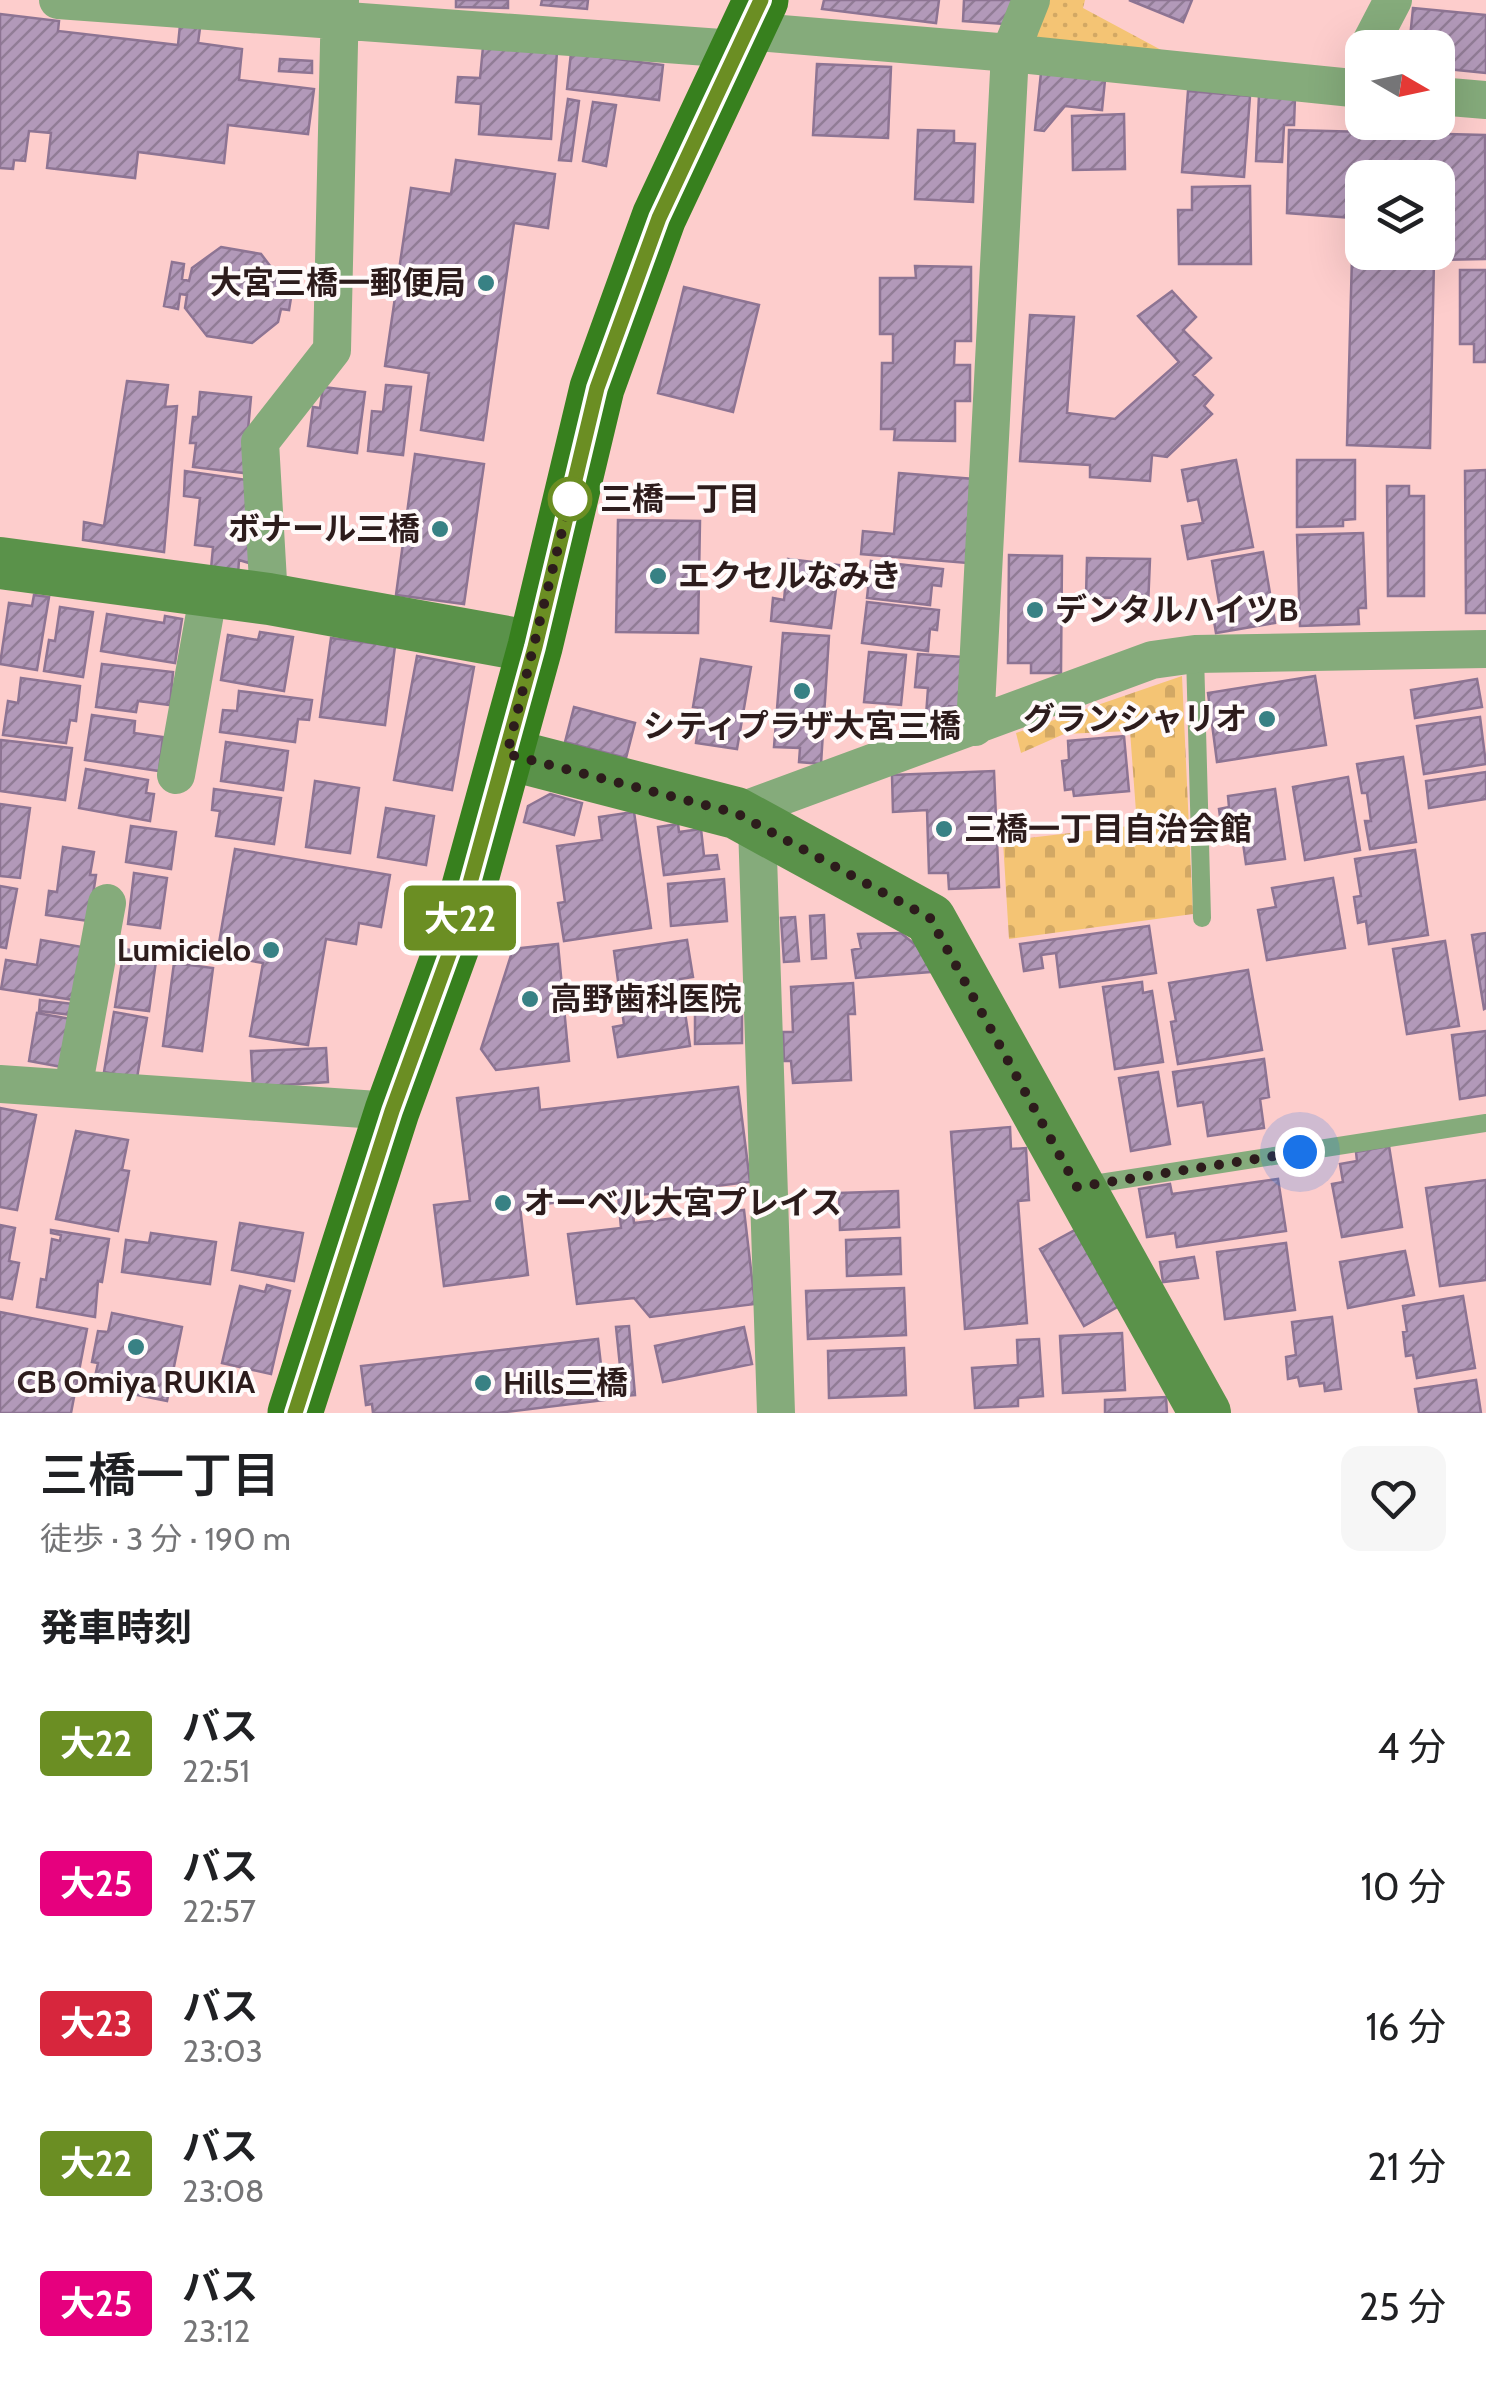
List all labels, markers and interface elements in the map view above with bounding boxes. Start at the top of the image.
north arrow [1345,30,1455,140]
map controls [1345,30,1455,270]
button: layers [1345,160,1455,270]
place label: 大宮三橋一郵便局 [210,263,466,302]
marker: 大宮三橋一郵便局 [475,272,497,294]
marker: 三橋一丁目 [549,478,591,520]
place label: 三橋一丁目 [600,479,760,518]
place label: ボナール三橋 [228,509,420,548]
marker: ボナール三橋 [429,518,451,540]
place label: エクセルなみき [678,556,902,595]
marker: エクセルなみき [647,565,669,587]
place label: デンタルハイツB [1055,590,1298,629]
marker: デンタルハイツB [1024,599,1046,621]
marker: シティプラザ大宮三橋 [791,680,813,702]
place label: グランシャリオ [1023,699,1247,738]
place label: シティプラザ大宮三橋 [643,706,961,745]
marker: グランシャリオ [1256,708,1278,730]
place label: 三橋一丁目自治会館 [964,809,1252,848]
marker: 三橋一丁目自治会館 [933,818,955,840]
line badge: 大22 [402,886,518,950]
text: 大22 [424,897,496,940]
place label: Lumicielo [117,930,251,969]
marker: Lumicielo [260,939,282,961]
place label: 高野歯科医院 [550,979,742,1018]
marker: 高野歯科医院 [519,988,541,1010]
your location [1275,1127,1325,1177]
place label: オーベル大宮プレイス [523,1183,842,1222]
marker: オーベル大宮プレイス [492,1192,514,1214]
marker: CB Omiya RUKIA [125,1336,147,1358]
place label: CB Omiya RUKIA [17,1362,255,1401]
place label: Hills三橋 [503,1363,628,1402]
marker: Hills三橋 [472,1372,494,1394]
text: 三橋一丁目 [40,1446,280,1504]
button: heart [1341,1446,1446,1551]
text: 徒歩 · 3 分 · 190 m [40,1519,291,1558]
text: 発車時刻 [40,1604,192,1651]
text: バス [182,1703,258,1750]
text: 大22 [60,1722,132,1765]
text: 4 分 [1377,1723,1446,1770]
text: 22:51 [182,1751,250,1790]
text: バス [182,1843,258,1890]
text: 大25 [60,1862,132,1905]
text: 10 分 [1361,1863,1446,1910]
text: 22:57 [182,1891,256,1930]
text: バス [182,1983,258,2030]
text: 大23 [60,2002,132,2045]
text: 16 分 [1365,2003,1446,2050]
text: 23:03 [182,2031,263,2070]
text: バス [182,2123,258,2170]
text: 大22 [60,2142,132,2185]
text: 21 分 [1367,2143,1446,2190]
text: 23:08 [182,2171,265,2210]
text: バス [182,2263,258,2310]
text: 大25 [60,2282,132,2325]
text: 25 分 [1359,2283,1446,2330]
text: 23:12 [182,2311,250,2350]

